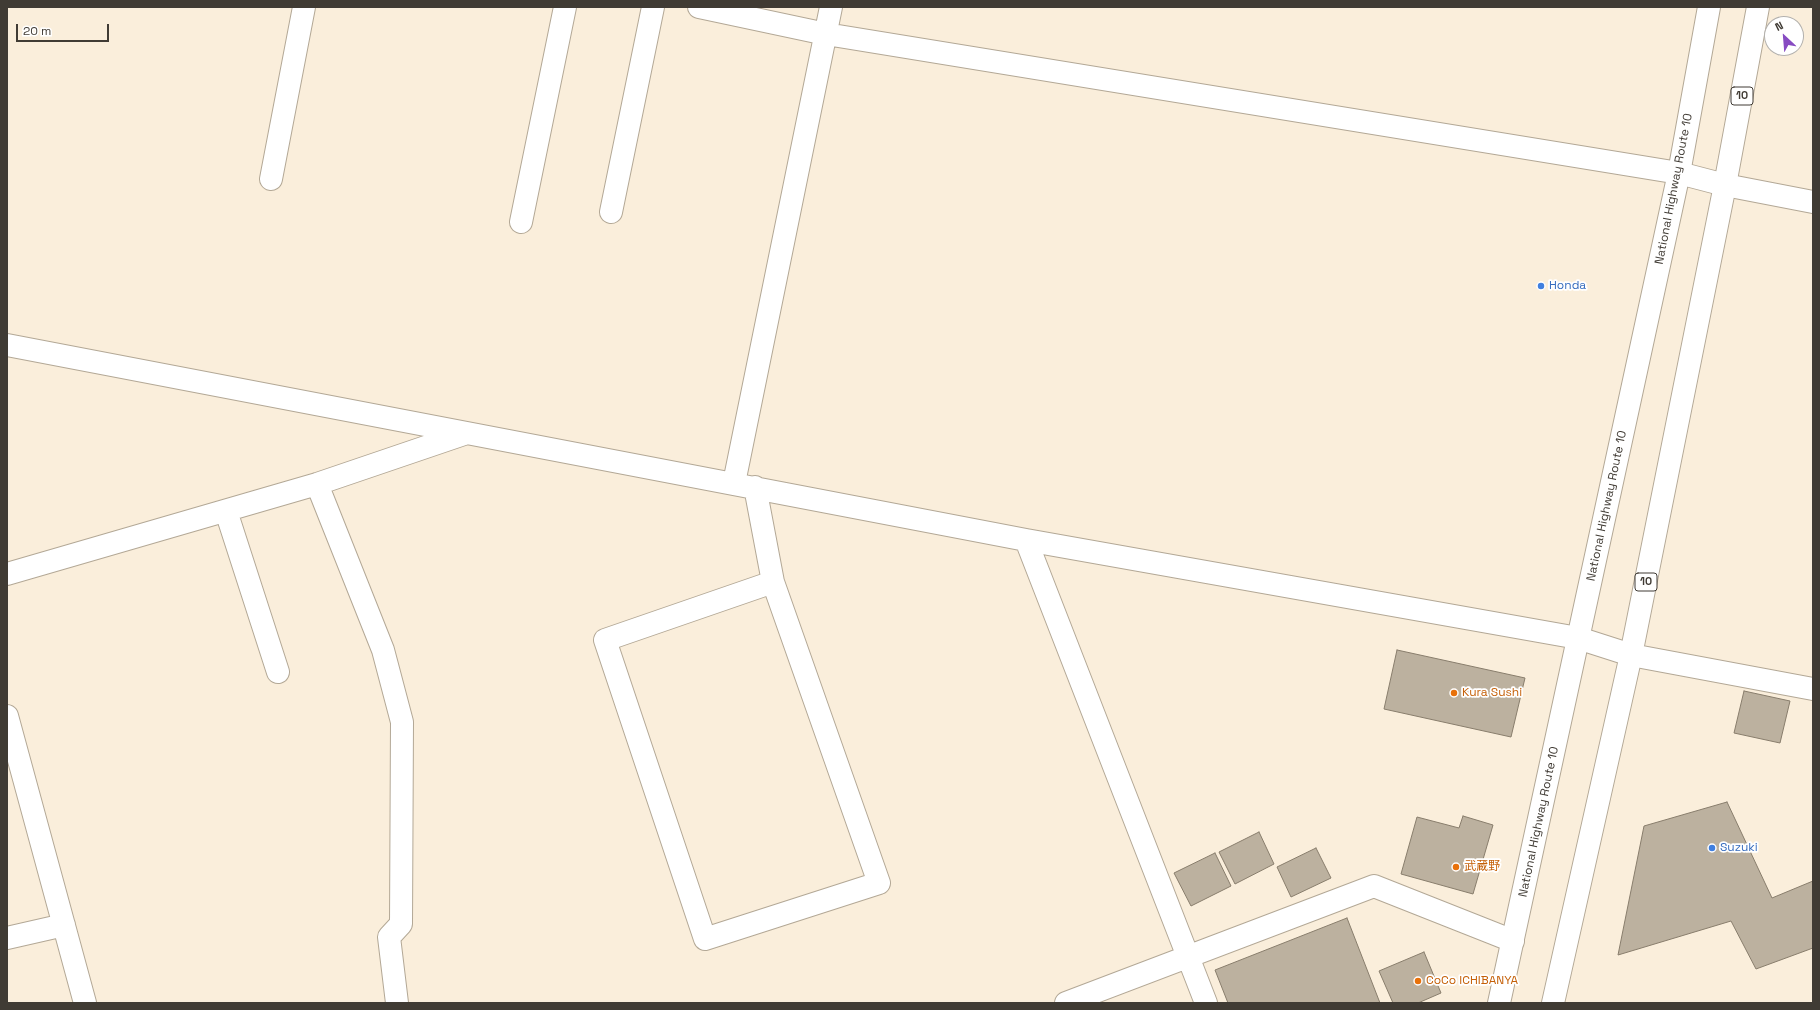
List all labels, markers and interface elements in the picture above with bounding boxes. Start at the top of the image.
scale bar [18,16,111,42]
north arrow [1764,16,1804,56]
text: N [1773,18,1786,34]
text: 20 m [23,23,51,39]
road number: 10 [1731,87,1753,105]
street label: National Highway Route 10 [1652,112,1696,266]
place label: Honda [1549,279,1586,293]
marker: Honda [1536,281,1546,291]
street label: National Highway Route 10 [1584,429,1630,583]
road number: 10 [1635,573,1657,591]
place label: Kura Sushi [1462,686,1522,700]
marker: Kura Sushi [1449,688,1459,698]
street label: National Highway Route 10 [1516,745,1562,899]
place label: Suzuki [1720,841,1758,855]
marker: Suzuki [1707,843,1717,853]
place label: 武蔵野 [1464,860,1500,874]
marker: 武蔵野 [1451,862,1461,872]
place label: CoCo ICHIBANYA [1426,974,1518,988]
marker: CoCo ICHIBANYA [1413,976,1423,986]

